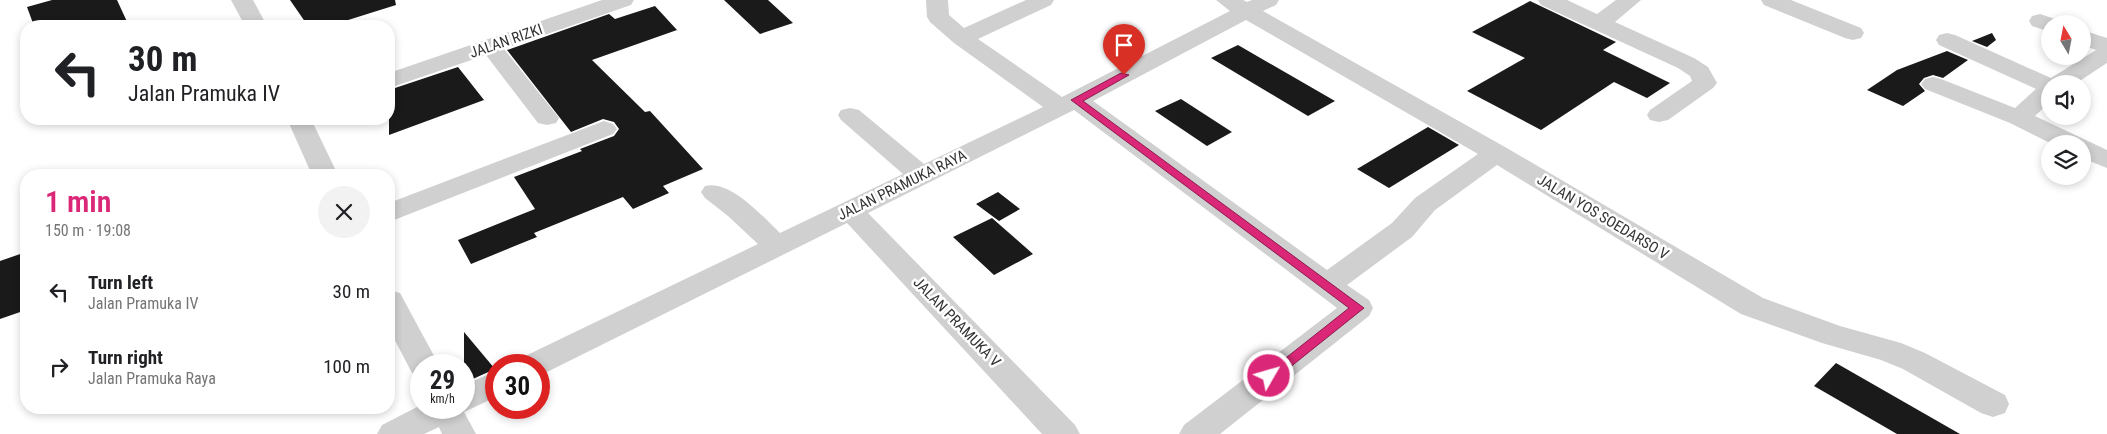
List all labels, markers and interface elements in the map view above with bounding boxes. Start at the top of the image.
north arrow [2041,15,2091,65]
map controls [2041,15,2091,185]
street label: JALAN RIZKI [467,20,545,62]
pin [1103,24,1145,75]
icon: arrive [1110,31,1138,59]
text: 30 m [128,39,197,80]
icon: left [45,40,110,105]
button: sound [2041,75,2091,125]
text: Jalan Pramuka IV [128,81,280,106]
button: layers [2041,135,2091,185]
street label: JALAN PRAMUKA RAYA [835,146,970,224]
street label: JALAN YOS SOEDARSO V [1534,171,1673,264]
text: 1 min [45,184,111,219]
button: close [318,186,370,238]
text: 150 m · 19:08 [45,221,131,240]
text: Turn left [88,271,153,294]
street label: JALAN PRAMUKA V [910,273,1005,371]
icon: left [45,278,73,306]
text: 30 m [333,280,370,303]
text: Jalan Pramuka IV [88,294,199,313]
text: Turn right [88,346,163,369]
position arrow [1242,349,1294,401]
icon: right [45,353,73,381]
speed limit sign: 30 [485,354,550,419]
text: 100 m [323,355,370,378]
text: 29 [430,366,455,395]
text: Jalan Pramuka Raya [88,369,216,388]
text: km/h [430,392,455,406]

